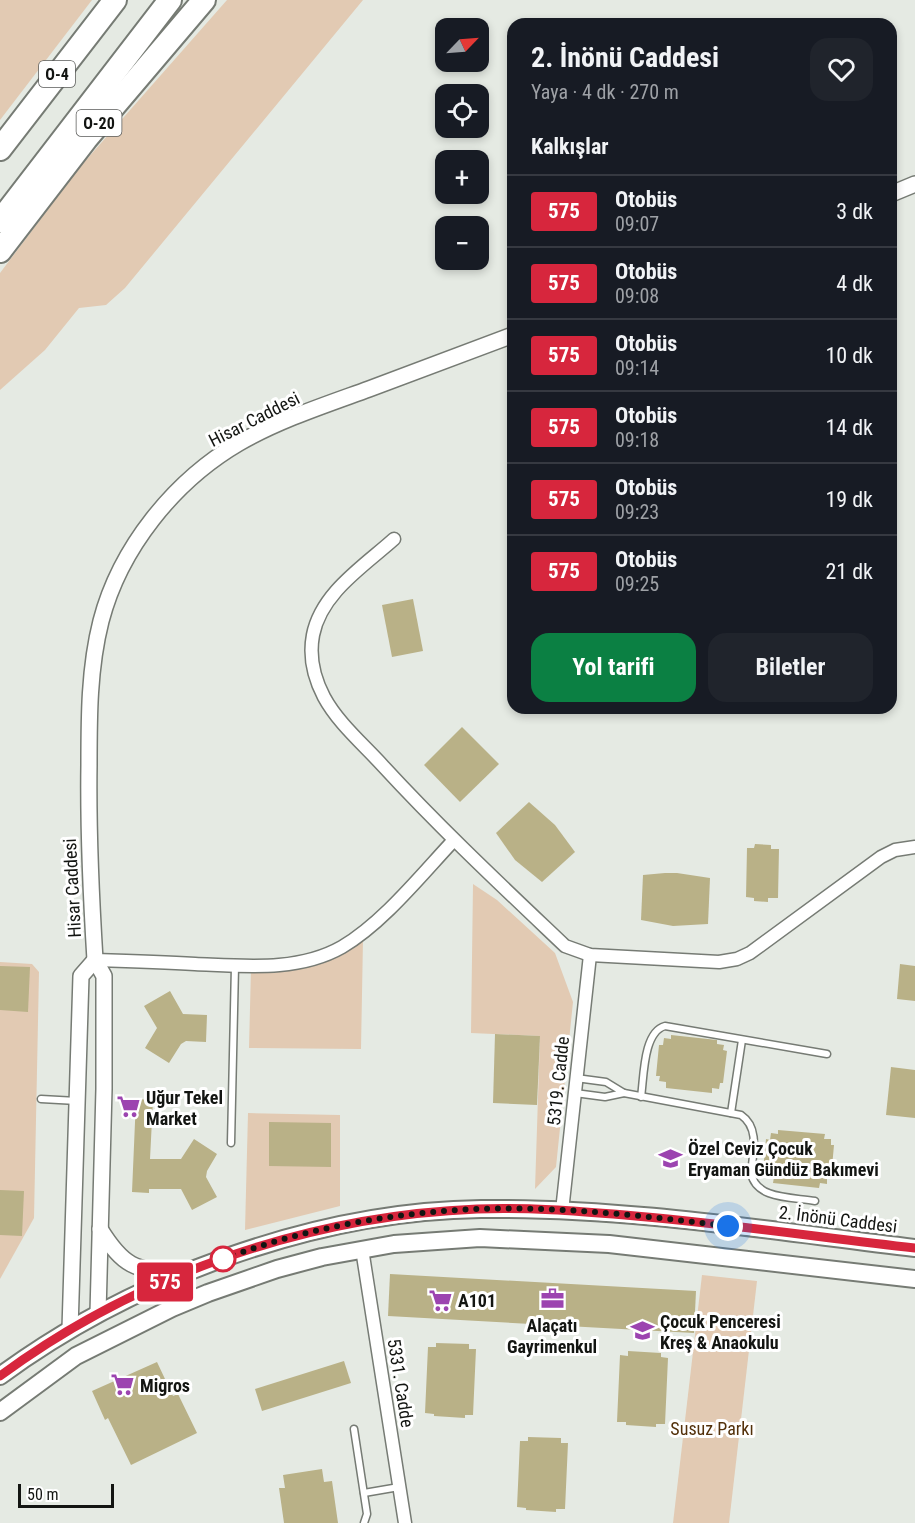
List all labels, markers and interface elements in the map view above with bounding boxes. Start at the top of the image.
north arrow [435,18,489,72]
map controls [435,18,489,270]
button: heart [810,38,873,101]
text: 2. İnönü Caddesi [531,41,719,74]
road number: O-4 [39,61,75,87]
text: Yaya · 4 dk · 270 m [531,80,679,104]
button: locate [435,84,489,138]
road number: O-20 [76,110,122,136]
text: Kalkışlar [531,134,609,159]
button: + [435,150,489,204]
text: Otobüs [615,187,677,212]
text: 575 [548,199,580,223]
text: 3 dk [836,199,873,224]
text: 09:07 [615,212,659,236]
button: − [435,216,489,270]
text: Otobüs [615,259,677,284]
text: 575 [548,271,580,295]
text: 4 dk [836,271,873,296]
text: 09:08 [615,284,659,308]
text: Otobüs [615,331,677,356]
text: 575 [548,343,580,367]
text: 10 dk [825,343,873,368]
text: 09:14 [615,356,659,380]
street label: Hisar Caddesi [205,387,303,451]
text: Otobüs [615,403,677,428]
text: 575 [548,415,580,439]
text: 14 dk [825,415,873,440]
text: 09:18 [615,428,659,452]
text: Otobüs [615,475,677,500]
text: 575 [548,487,580,511]
text: 19 dk [825,487,873,512]
text: 09:23 [615,500,659,524]
text: Otobüs [615,547,677,572]
text: 575 [548,559,580,583]
text: 21 dk [825,559,873,584]
text: 09:25 [615,572,659,596]
button: Yol tarifi [531,633,696,702]
button: Biletler [708,633,873,702]
street label: Hisar Caddesi [59,838,85,938]
street label: 5319. Cadde [543,1035,573,1127]
place label: Uğur Tekel Market [146,1087,223,1129]
supermarket icon: Uğur Tekel Market [115,1094,141,1120]
place label: Özel Ceviz Çocuk Eryaman Gündüz Bakımevi [688,1138,879,1180]
school or university icon: Özel Ceviz Çocuk Eryaman Gündüz Bakımevi [657,1145,683,1171]
street label: 2. İnönü Caddesi [778,1201,898,1237]
your location [713,1211,743,1241]
unlabelled marker [210,1246,236,1272]
line badge: 575 [130,1262,200,1302]
text: 575 [149,1270,181,1294]
office icon: Alaçatı Gayrimenkul [539,1286,565,1312]
supermarket icon: A101 [427,1287,453,1313]
place label: A101 [458,1290,496,1311]
place label: Çocuk Penceresi Kreş & Anaokulu [660,1311,781,1353]
place label: Alaçatı Gayrimenkul [507,1315,597,1357]
school or university icon: Çocuk Penceresi Kreş & Anaokulu [629,1318,655,1344]
street label: 5331. Cadde [384,1337,418,1429]
supermarket icon: Migros [109,1372,135,1398]
place label: Migros [140,1375,190,1396]
park label: Susuz Parkı [670,1418,754,1439]
scale bar [18,1481,114,1508]
text: 50 m [27,1485,59,1504]

